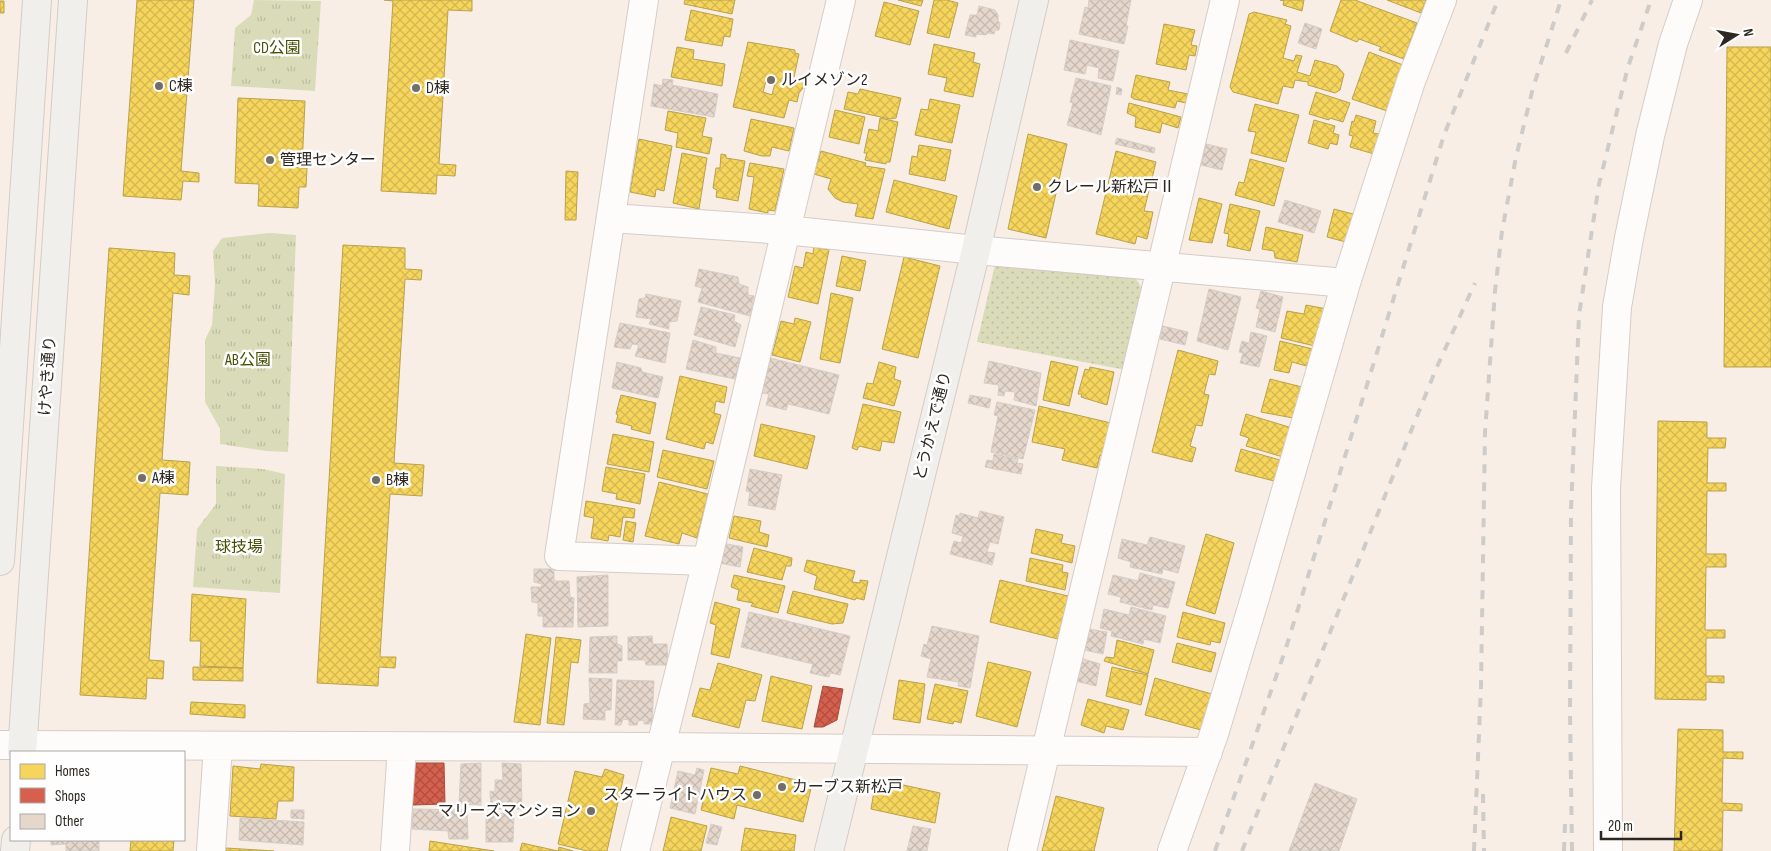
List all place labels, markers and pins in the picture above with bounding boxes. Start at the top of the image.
place label: ルイメゾン2 [781,71,868,90]
marker: ルイメゾン2 [765,74,777,86]
place label: C棟 [169,77,193,96]
place label: D棟 [426,79,450,98]
marker: C棟 [153,80,165,92]
marker: D棟 [410,82,422,94]
place label: 管理センター [280,151,376,170]
marker: 管理センター [264,154,276,166]
place label: クレール新松戸Ⅱ [1047,178,1175,197]
marker: クレール新松戸Ⅱ [1031,181,1043,193]
place label: A棟 [151,469,175,488]
place label: B棟 [386,471,409,490]
marker: A棟 [136,472,148,484]
marker: B棟 [370,474,382,486]
place label: カーブス新松戸 [792,778,903,797]
marker: カーブス新松戸 [776,781,788,793]
place label: スターライトハウス [603,786,747,805]
marker: スターライトハウス [751,789,763,801]
place label: マリーズマンション [438,802,581,821]
marker: マリーズマンション [585,805,597,817]

